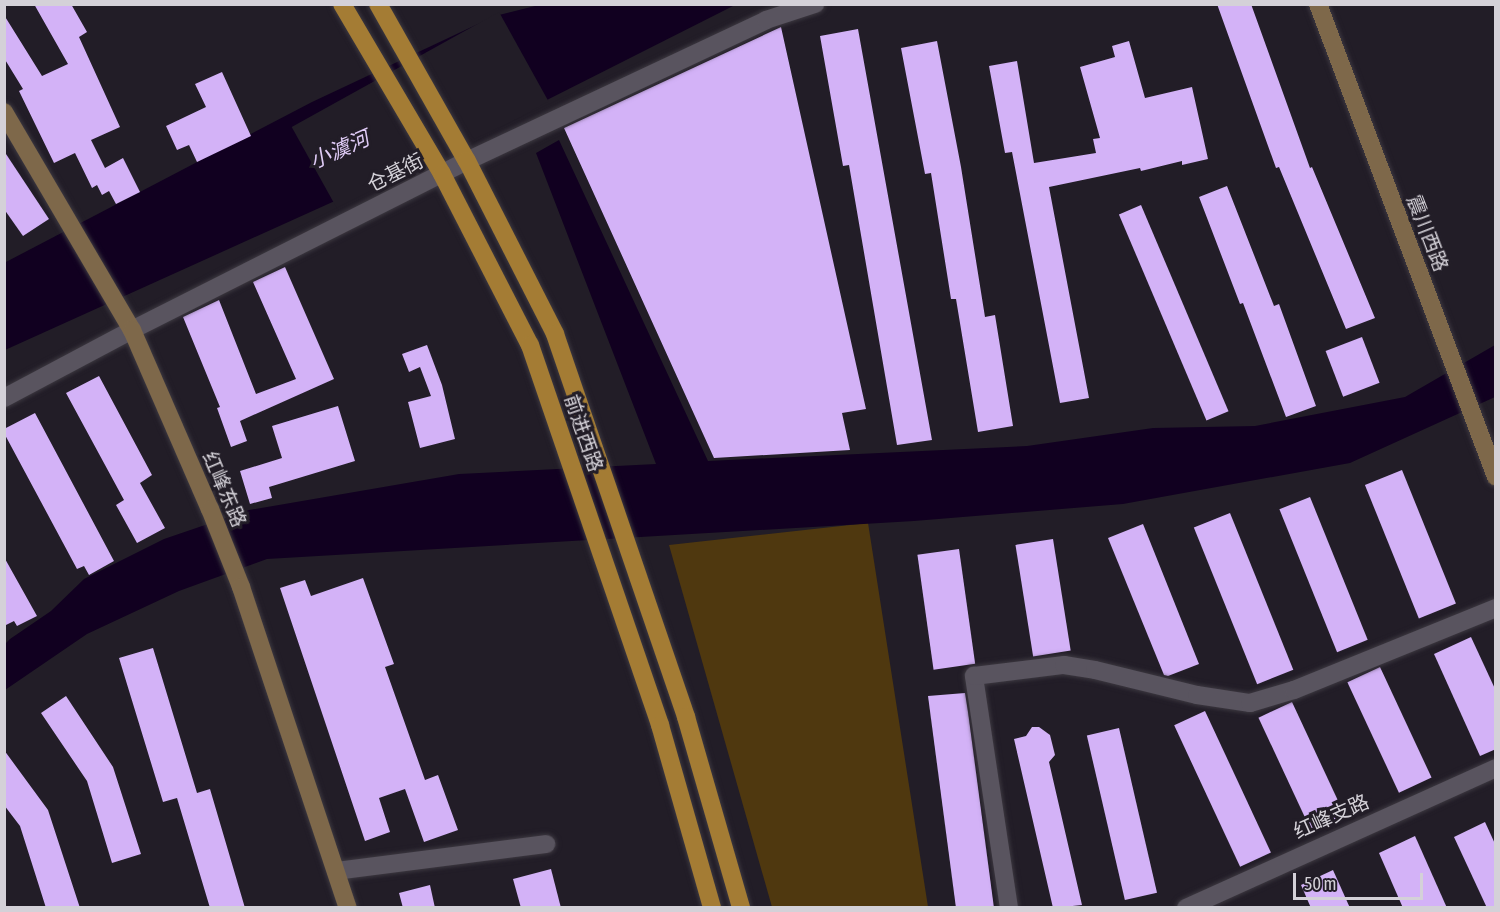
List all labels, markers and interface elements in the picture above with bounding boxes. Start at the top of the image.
water label: 小澞河 [305,125,373,173]
street label: 仓基街 [363,148,427,196]
street label: 震川西路 [1402,191,1454,275]
street label: 前进西路 [560,391,608,475]
street label: 红峰东路 [198,447,252,531]
street label: 红峰支路 [1290,789,1372,843]
scale bar [1296,861,1426,899]
text: 50 m [1304,873,1336,894]

